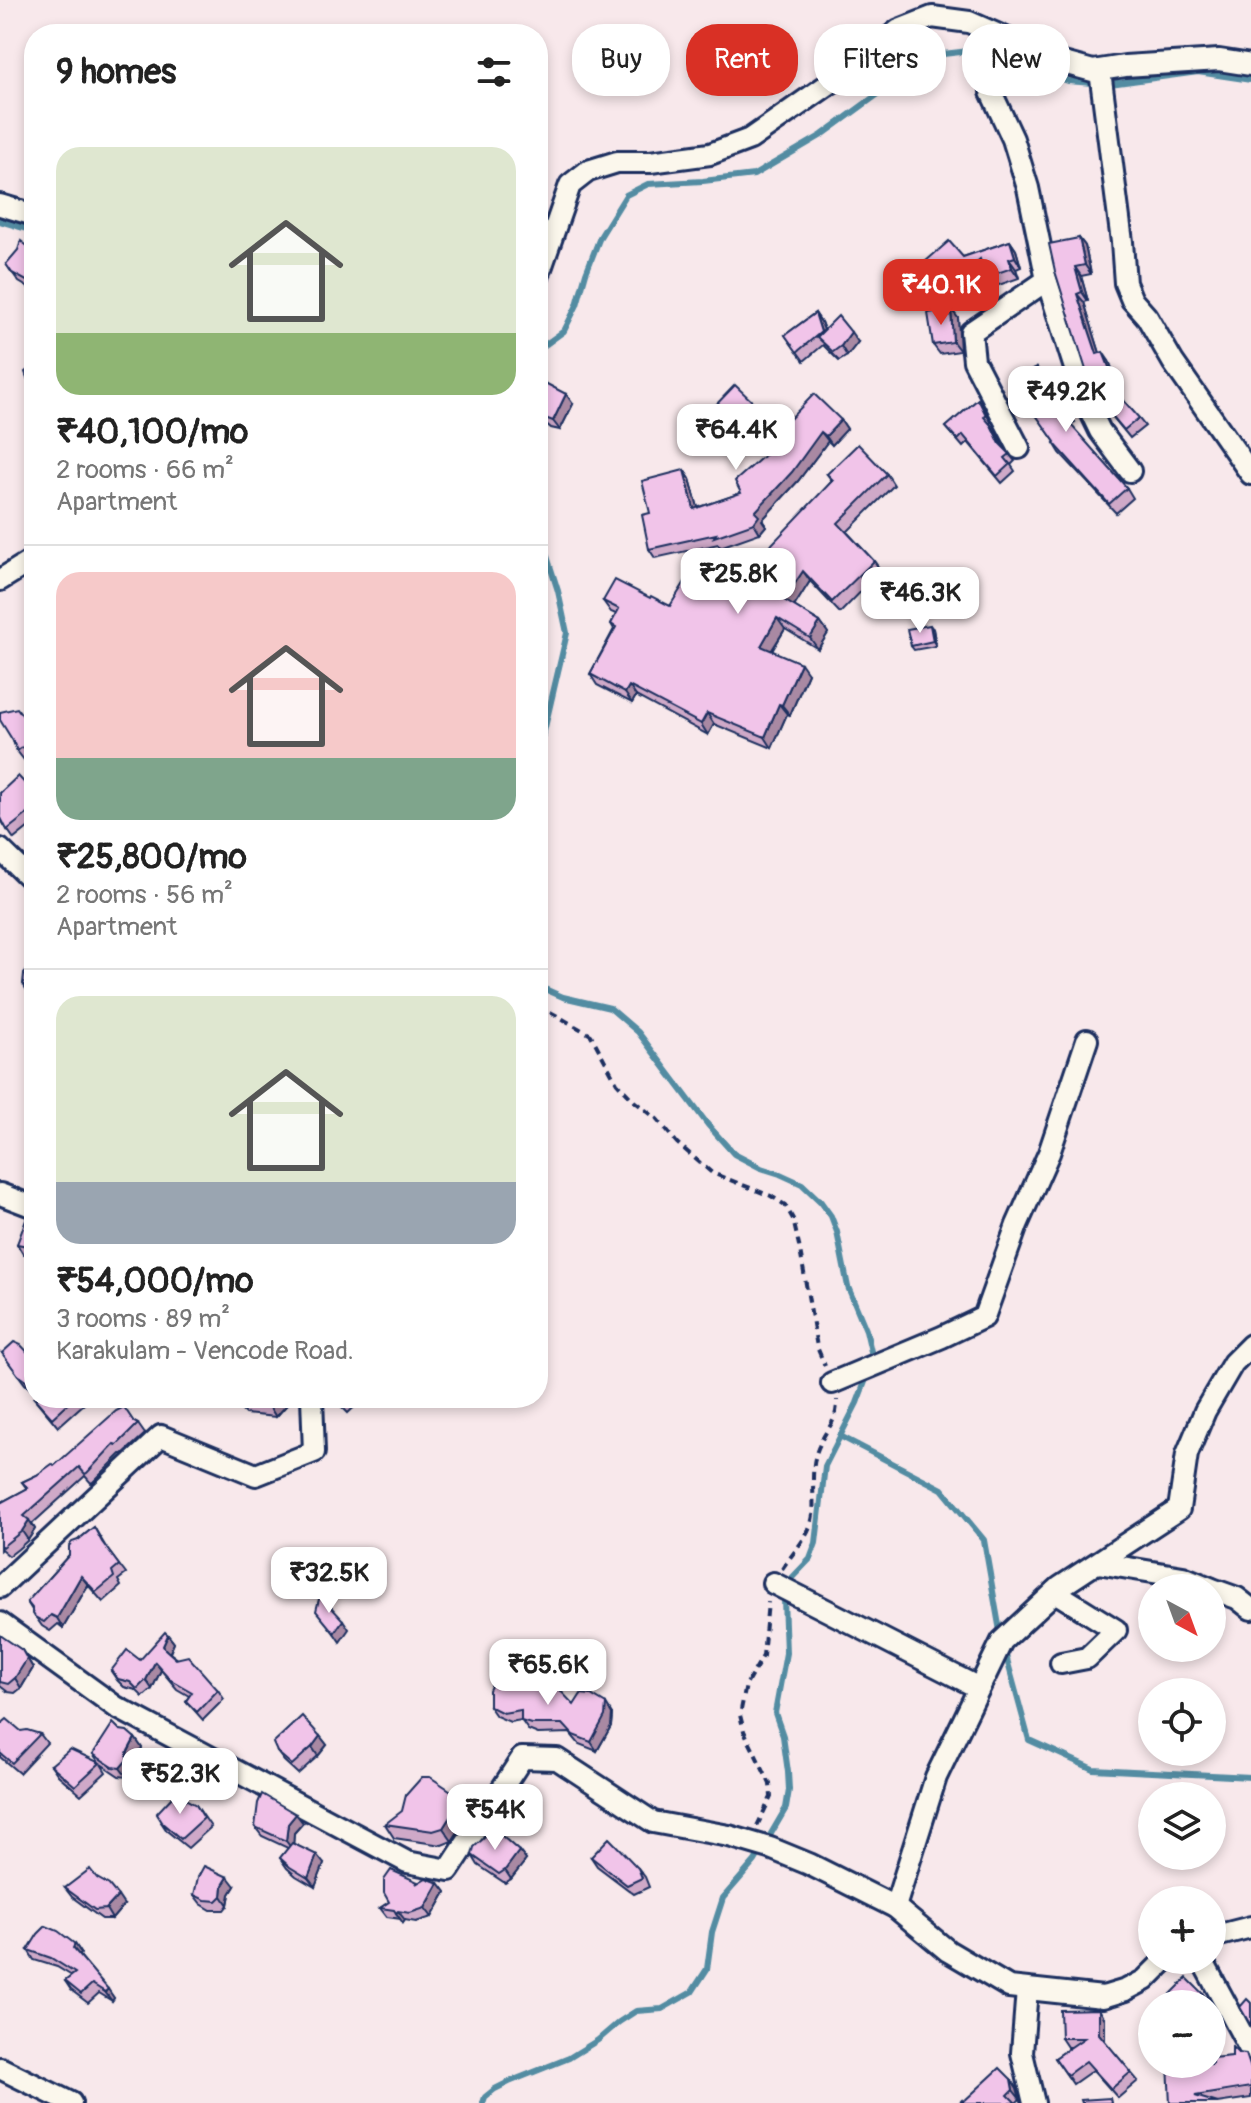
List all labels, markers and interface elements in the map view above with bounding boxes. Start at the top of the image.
chip: Buy [572,24,670,96]
chip: Rent [686,24,798,96]
chip: Filters [814,24,946,96]
chip: New [962,24,1070,96]
icon: filters [472,50,516,94]
text: 9 homes [56,51,176,94]
icon: home [214,199,358,343]
pin: ₹40.1K [876,259,1006,327]
text: ₹40.1K [901,269,981,301]
pin: ₹49.2K [1001,366,1131,434]
text: ₹49.2K [1026,376,1106,408]
pin: ₹64.4K [671,404,801,472]
text: ₹40,100/mo [56,411,248,454]
text: ₹64.4K [695,414,777,446]
text: 2 rooms · 66 m² [56,454,234,486]
text: Apartment [56,486,177,518]
pin: ₹25.8K [673,548,803,616]
text: ₹25.8K [699,558,777,590]
pin: ₹46.3K [855,567,985,635]
text: ₹46.3K [879,577,961,609]
icon: home [214,624,358,768]
text: ₹25,800/mo [56,836,247,879]
text: 2 rooms · 56 m² [56,879,233,911]
text: Apartment [56,911,177,943]
icon: home [214,1048,358,1192]
text: ₹54,000/mo [56,1260,254,1303]
text: 3 rooms · 89 m² [56,1303,230,1335]
text: Karakulam - Vencode Road. [56,1335,354,1367]
pin: ₹32.5K [264,1547,394,1615]
text: ₹32.5K [289,1557,369,1589]
north arrow [1138,1574,1226,1662]
map controls [1138,1574,1226,2078]
pin: ₹65.6K [483,1639,613,1707]
text: ₹65.6K [507,1649,589,1681]
button: locate [1138,1678,1226,1766]
pin: ₹52.3K [115,1748,245,1816]
text: ₹52.3K [140,1758,220,1790]
button: layers [1138,1782,1226,1870]
pin: ₹54K [448,1784,542,1852]
text: ₹54K [465,1794,525,1826]
button: + [1138,1886,1226,1974]
button: − [1138,1990,1226,2078]

